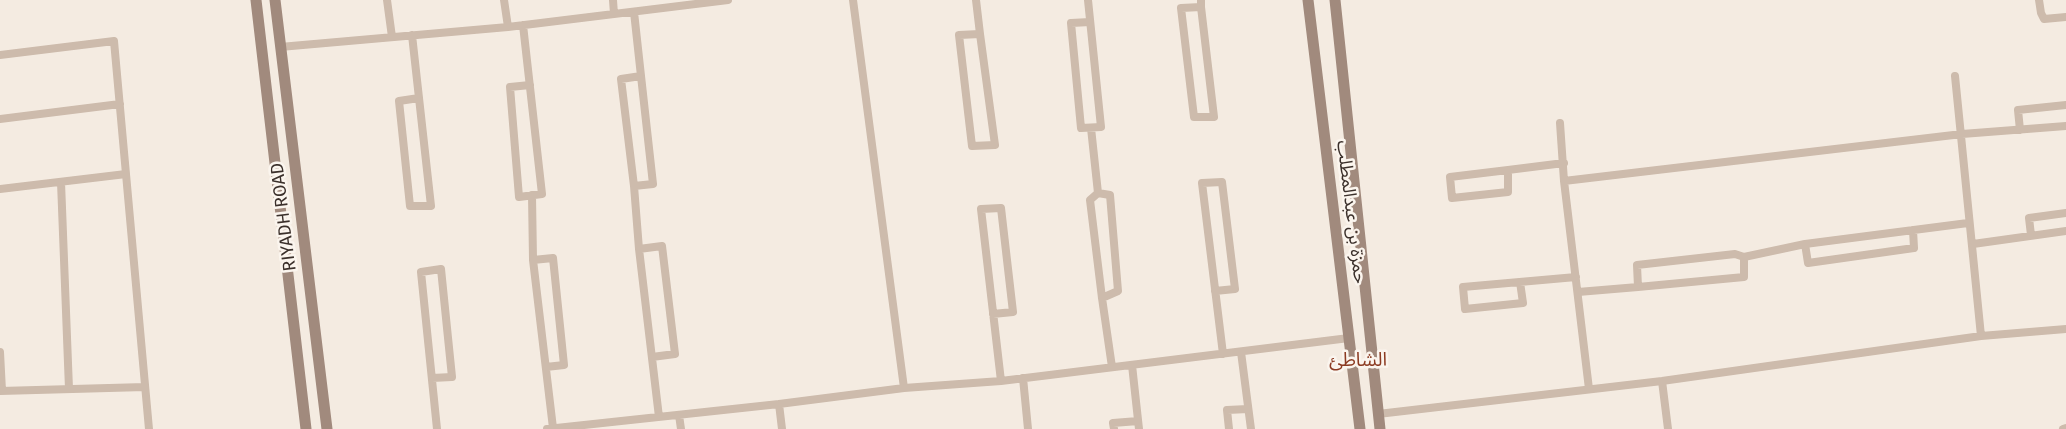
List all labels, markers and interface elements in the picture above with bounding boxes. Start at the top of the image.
street label: حمزة بن عبدالمطلب [1331,139,1371,285]
street label: RIYADH ROAD [267,162,301,272]
district label: الشاطئ [1329,350,1387,372]

